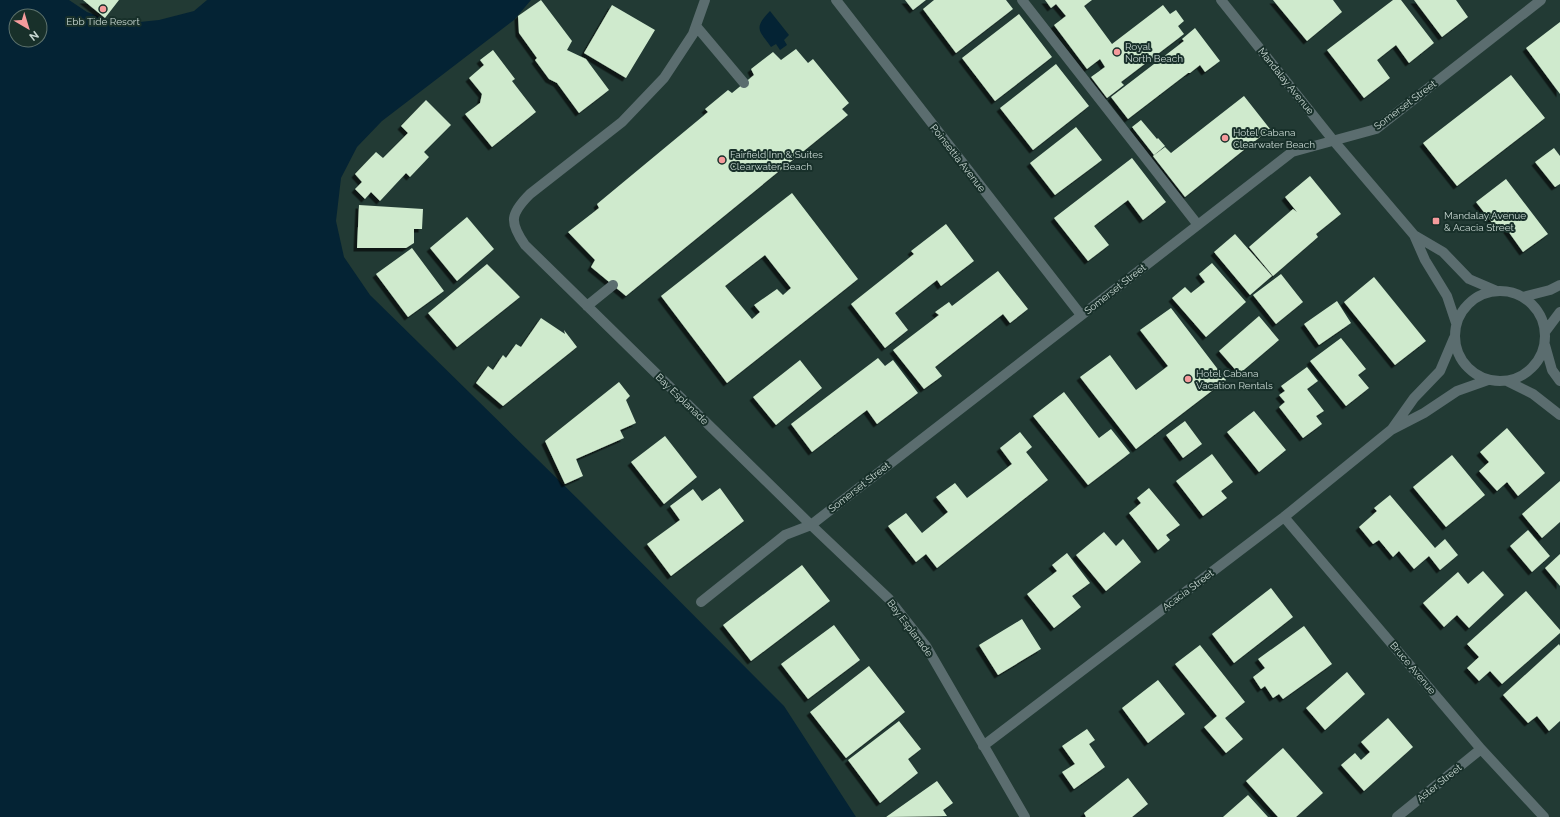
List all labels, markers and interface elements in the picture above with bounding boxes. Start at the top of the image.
marker: Ebb Tide Resort [98,4,108,14]
north arrow [8,8,48,48]
place label: Ebb Tide Resort [66,16,140,27]
text: N [27,28,41,43]
place label: Royal North Beach [1125,41,1183,64]
street label: Mandalay Avenue [1256,46,1316,116]
marker: Royal North Beach [1112,47,1122,57]
street label: Somerset Street [1372,78,1439,132]
street label: Poinsettia Avenue [928,122,988,194]
place label: Hotel Cabana Clearwater Beach [1233,127,1315,150]
marker: Hotel Cabana Clearwater Beach [1220,133,1230,143]
place label: Fairfield Inn & Suites Clearwater Beach [730,149,823,172]
marker: Fairfield Inn & Suites Clearwater Beach [717,155,727,165]
place label: Mandalay Avenue & Acacia Street [1444,210,1526,233]
marker: Mandalay Avenue & Acacia Street [1431,216,1441,226]
street label: Somerset Street [1082,261,1148,316]
place label: Hotel Cabana Vacation Rentals [1196,368,1273,391]
street label: Bay Esplanade [654,371,710,427]
marker: Hotel Cabana Vacation Rentals [1183,374,1193,384]
street label: Somerset Street [826,459,892,514]
street label: Acacia Street [1160,567,1216,613]
street label: Bay Esplanade [885,597,935,659]
street label: Bruce Avenue [1388,640,1438,696]
street label: Aster Street [1414,761,1464,804]

